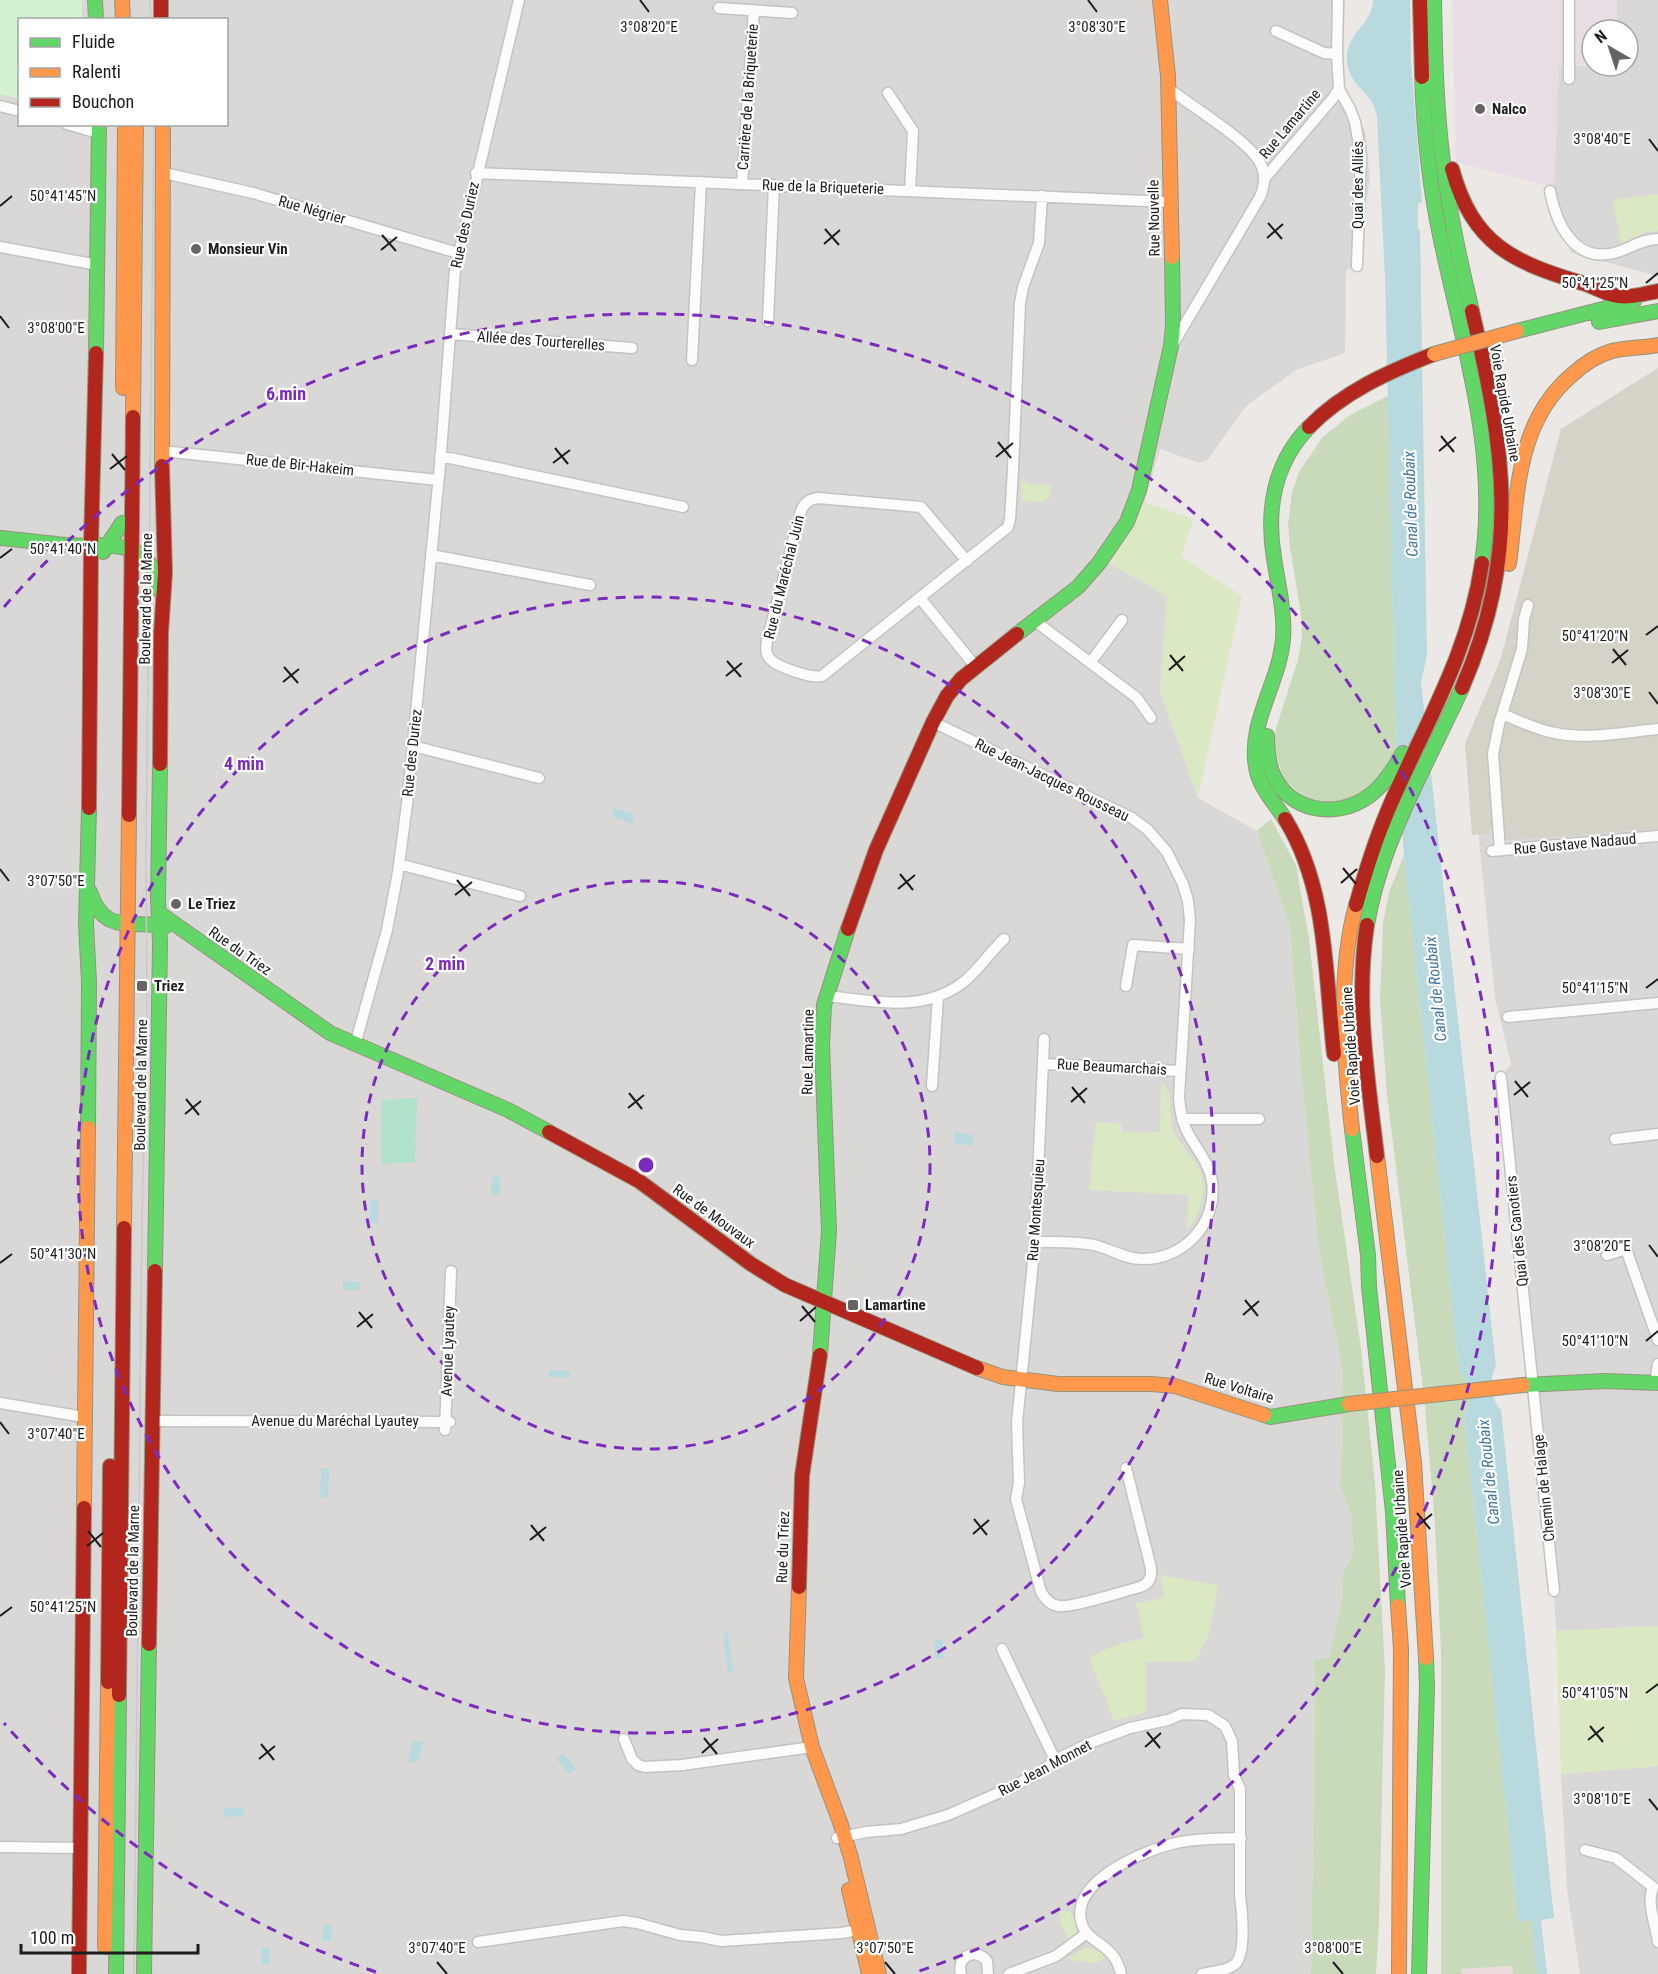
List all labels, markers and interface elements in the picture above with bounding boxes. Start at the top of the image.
legend [18,18,228,126]
text: 3°08'20"E [620,18,678,36]
text: 3°08'30"E [1068,18,1126,36]
north arrow [1580,18,1640,78]
street label: Carrière de la Briqueterie [734,23,762,171]
text: N [1591,26,1611,47]
text: Fluide [72,31,115,52]
text: Ralenti [72,61,121,82]
street label: Rue Lamartine [1256,85,1324,163]
text: Bouchon [72,91,134,112]
place label: Nalco [1492,100,1526,118]
marker: Nalco [1473,102,1487,116]
text: 3°08'40"E [1573,130,1631,148]
street label: Quai des Alliés [1349,141,1367,229]
street label: Rue de la Briqueterie [762,176,884,198]
street label: Rue Nouvelle [1144,179,1164,257]
street label: Rue des Duriez [447,180,483,270]
text: 50°41'45"N [30,187,96,205]
street label: Rue Négrier [276,192,348,228]
place label: Monsieur Vin [208,240,288,258]
marker: Monsieur Vin [189,242,203,256]
text: 50°41'25"N [1562,274,1628,292]
text: 3°08'00"E [27,319,85,337]
street label: Allée des Tourterelles [477,328,606,354]
street label: Voie Rapide Urbaine [1486,343,1524,463]
text: 6 min [266,383,306,404]
street label: Rue de Bir-Hakeim [245,450,355,480]
water label: Canal de Roubaix [1399,450,1422,557]
street label: Rue du Maréchal Juin [760,513,808,641]
street label: Boulevard de la Marne [136,533,156,665]
text: 50°41'40"N [30,540,96,558]
text: 50°41'20"N [1562,627,1628,645]
text: 3°08'30"E [1573,684,1631,702]
street label: Rue des Duriez [398,708,426,798]
street label: Rue Jean-Jacques Rousseau [972,735,1132,825]
text: 4 min [224,753,264,774]
street label: Rue Gustave Nadaud [1513,830,1637,858]
text: 3°07'50"E [27,872,85,890]
place label: Le Triez [188,895,236,913]
marker: Le Triez [169,897,183,911]
street label: Rue du Triez [205,923,275,979]
water label: Canal de Roubaix [1420,935,1450,1043]
text: 2 min [425,953,465,974]
place label: Triez [154,977,185,995]
marker: Triez [135,979,149,993]
text: 50°41'15"N [1562,979,1628,997]
street label: Voie Rapide Urbaine [1338,986,1364,1106]
street label: Rue Lamartine [798,1009,818,1095]
street label: Boulevard de la Marne [131,1019,151,1151]
street label: Rue Beaumarchais [1057,1055,1167,1079]
centre of rings [636,1155,656,1175]
street label: Rue Montesquieu [1023,1158,1049,1262]
street label: Quai des Canotiers [1502,1174,1532,1288]
street label: Rue de Mouvaux [669,1180,759,1252]
text: 3°08'20"E [1573,1237,1631,1255]
text: 50°41'30"N [30,1245,96,1263]
place label: Lamartine [865,1296,926,1314]
marker: Lamartine [846,1298,860,1312]
street label: Avenue Lyautey [437,1305,459,1397]
text: 50°41'10"N [1562,1332,1628,1350]
street label: Rue Voltaire [1202,1369,1276,1407]
street label: Avenue du Maréchal Lyautey [251,1412,419,1430]
water label: Canal de Roubaix [1473,1418,1503,1526]
text: 3°07'40"E [27,1425,85,1443]
street label: Chemin de Halage [1529,1434,1559,1542]
street label: Voie Rapide Urbaine [1389,1469,1415,1589]
street label: Boulevard de la Marne [123,1505,143,1637]
street label: Rue du Triez [773,1510,793,1584]
text: 50°41'25"N [30,1598,96,1616]
text: 50°41'05"N [1562,1684,1628,1702]
street label: Rue Jean Monnet [995,1736,1095,1800]
text: 3°08'10"E [1573,1790,1631,1808]
scale bar [21,1917,198,1955]
text: 100 m [30,1927,74,1948]
text: 3°07'40"E [408,1939,466,1957]
text: 3°07'50"E [856,1939,914,1957]
text: 3°08'00"E [1304,1939,1362,1957]

